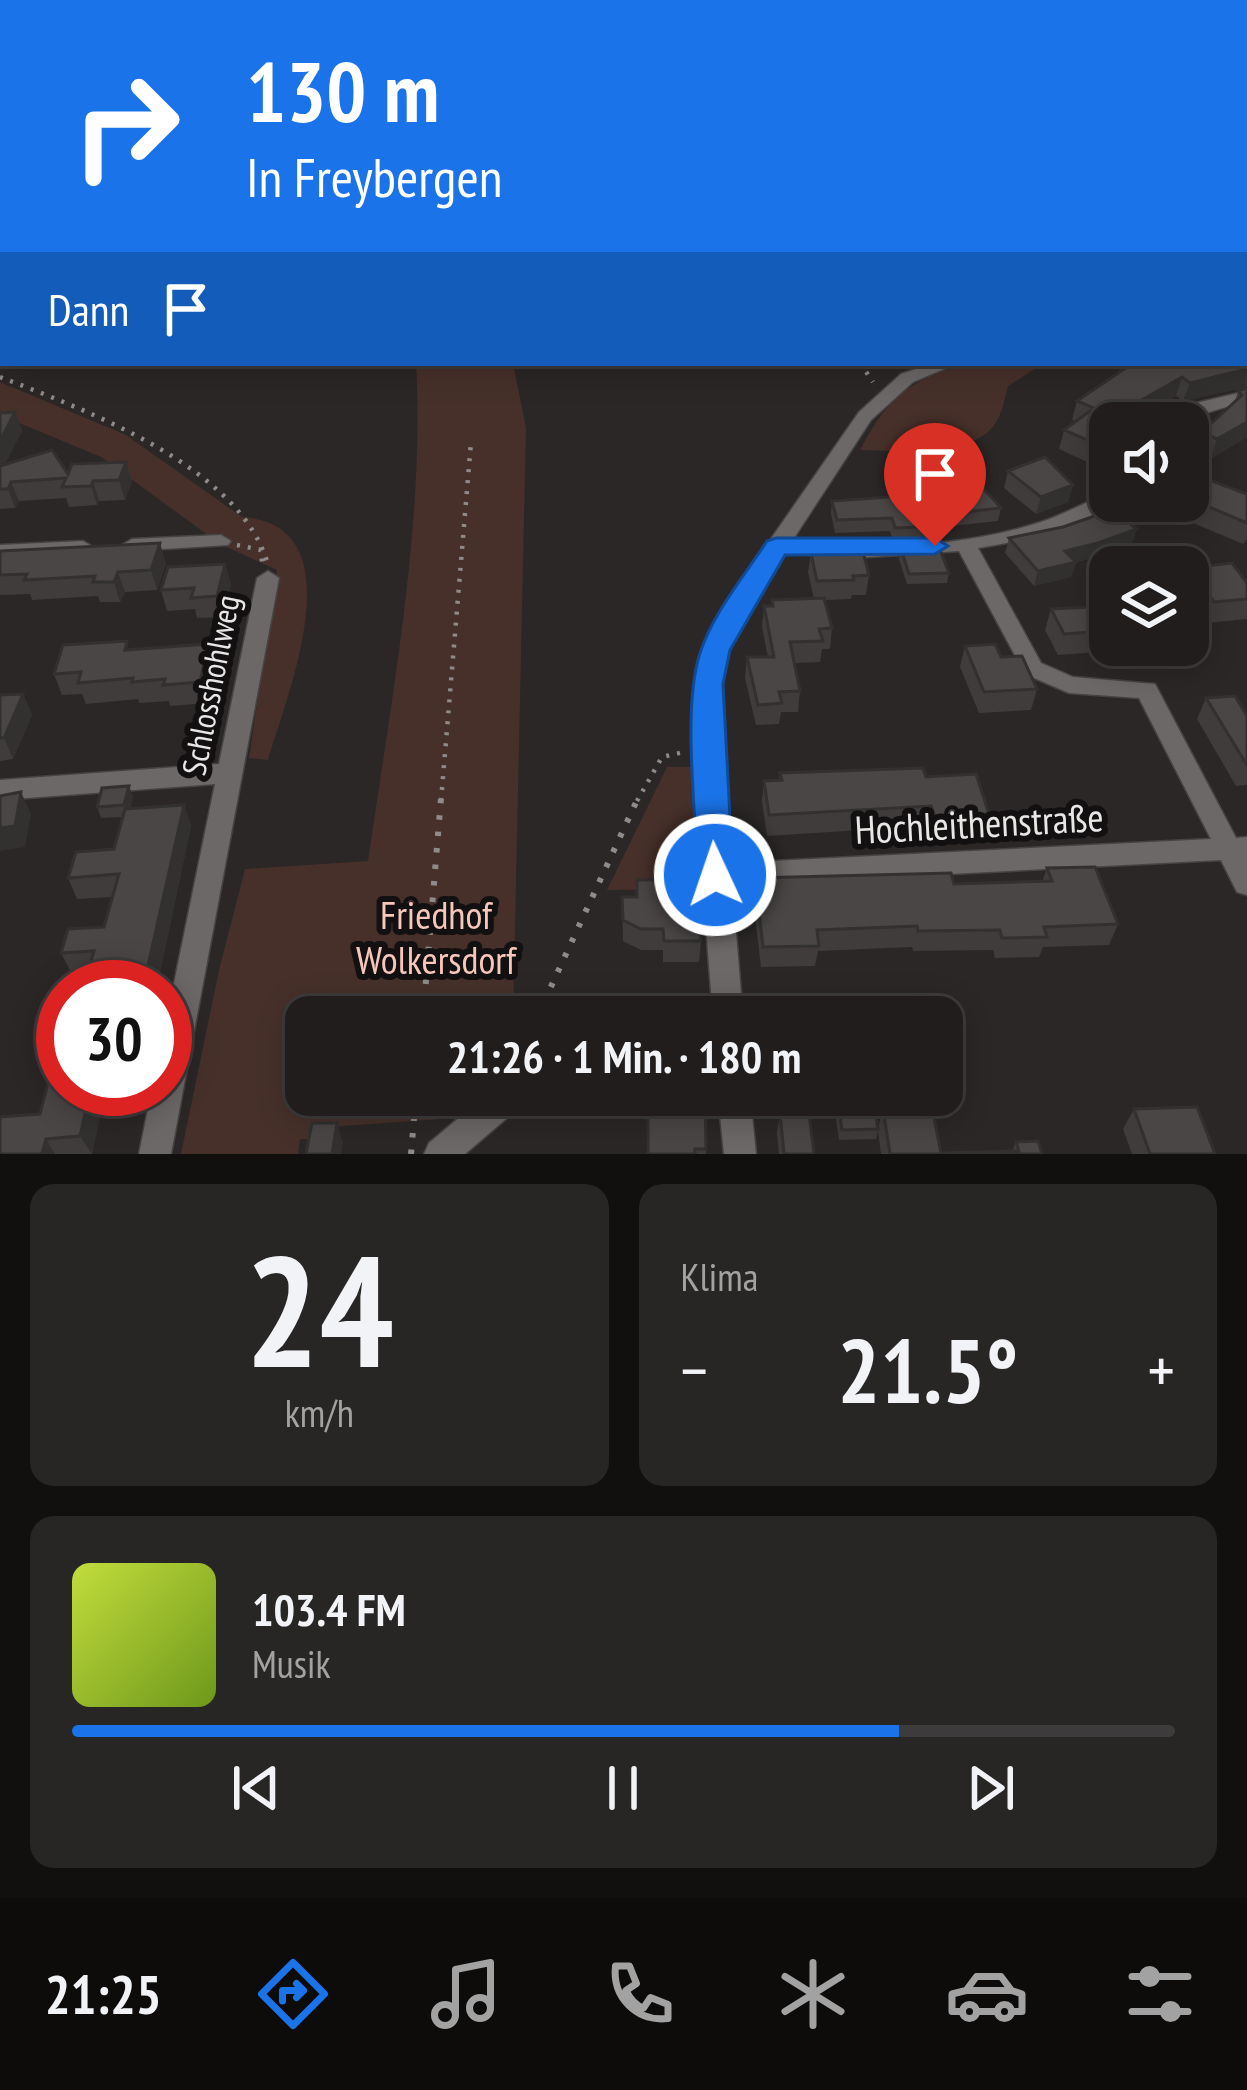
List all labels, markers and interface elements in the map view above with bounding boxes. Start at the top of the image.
text: 130 m [246,36,439,145]
icon: right [48,48,204,204]
text: In Freybergen [246,142,502,212]
icon: arrive [153,276,219,342]
text: Dann [48,280,129,338]
map controls [1089,402,1209,666]
button: sound [1089,402,1209,522]
pin [884,423,986,546]
icon: arrive [902,441,968,507]
button: layers [1089,546,1209,666]
street label: Schlosshohlweg [171,591,249,779]
street label: Hochleithenstraße [853,791,1105,855]
position arrow [652,812,778,938]
park label: Friedhof Wolkersdorf [356,889,518,985]
speed limit sign: 30 [36,960,192,1116]
text: 21:26 · 1 Min. · 180 m [447,1027,801,1085]
text: 24 [245,1208,394,1410]
text: Klima [681,1251,758,1302]
text: 21.5° [837,1311,1018,1428]
text: − [681,1327,708,1412]
text: + [1148,1327,1175,1412]
text: km/h [285,1387,354,1438]
text: 103.4 FM [252,1580,406,1638]
text: Musik [252,1638,331,1689]
icon: previous [223,1755,289,1821]
icon: pause [590,1755,656,1821]
icon: next [958,1755,1024,1821]
icon: directions [251,1952,335,2036]
icon: music [424,1952,508,2036]
icon: phone [598,1952,682,2036]
icon: climate [771,1952,855,2036]
icon: car [945,1952,1029,2036]
icon: filters [1118,1952,1202,2036]
text: 21:25 [45,1959,162,2029]

